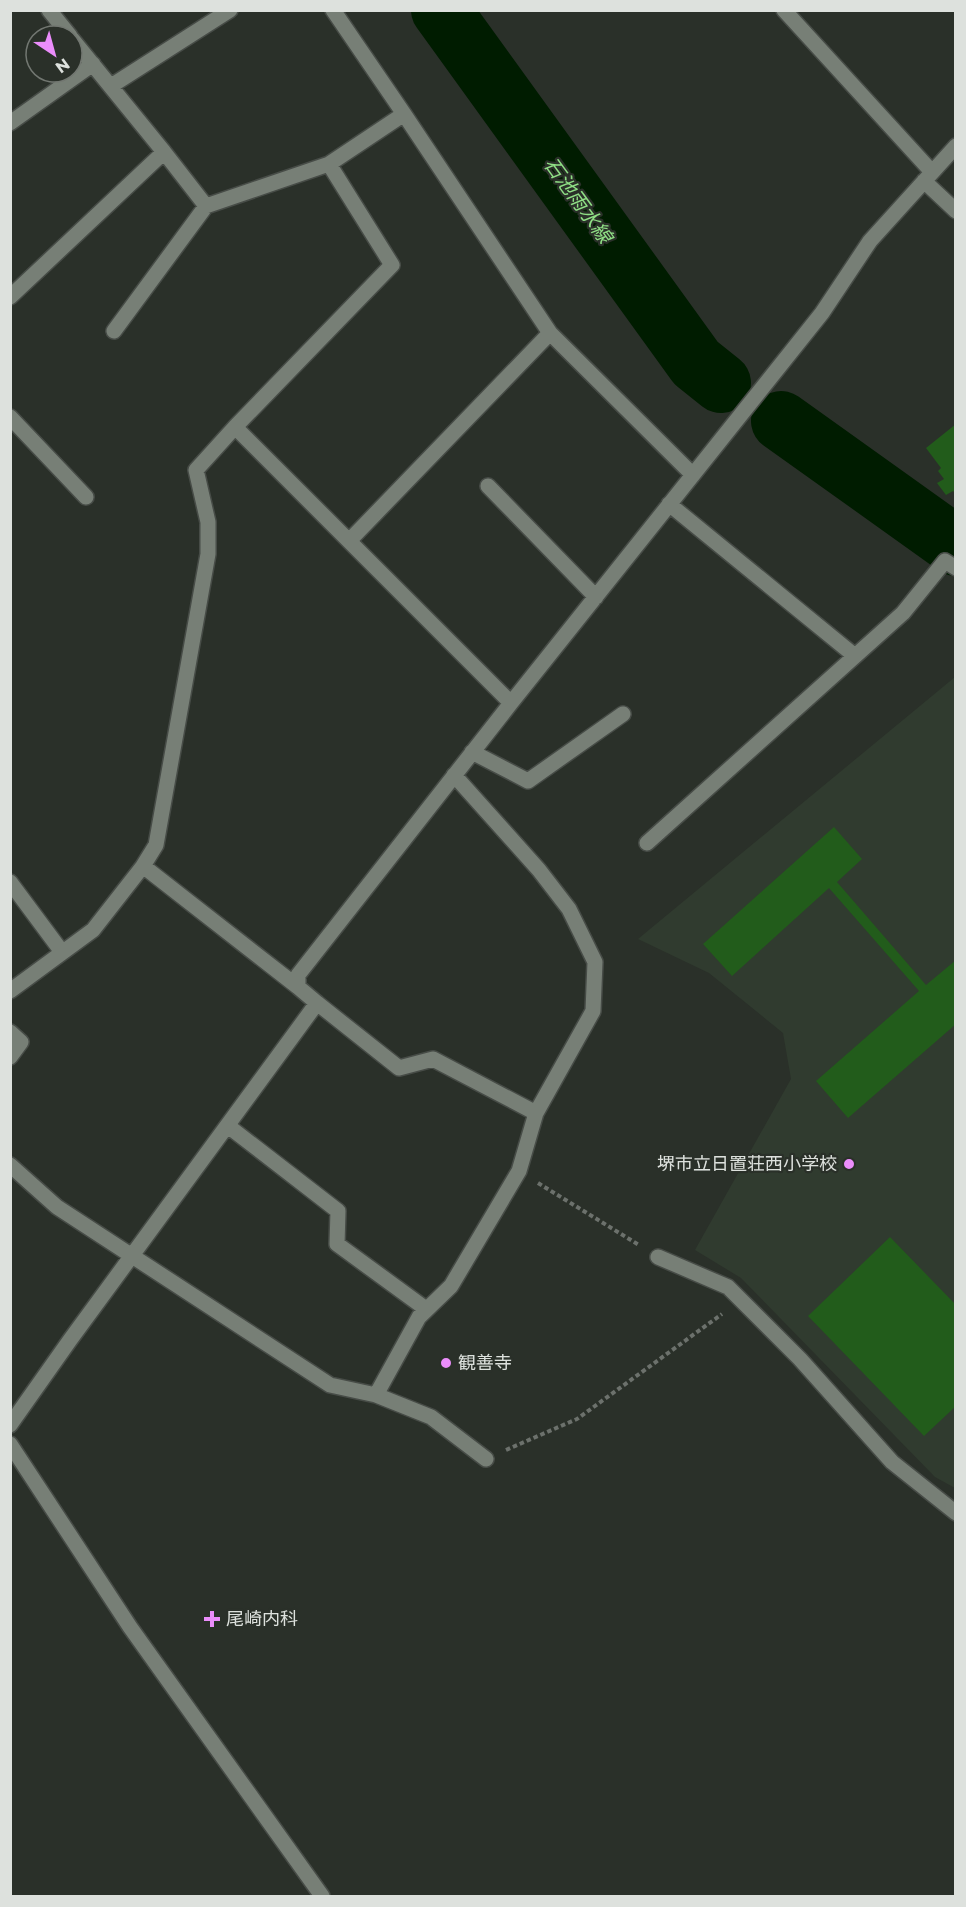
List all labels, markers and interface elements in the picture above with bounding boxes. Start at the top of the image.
north arrow [24,24,84,84]
text: N [52,54,73,77]
water label: 石池雨水線 [539,152,619,250]
place label: 堺市立日置荘西小学校 [657,1153,837,1175]
marker: 堺市立日置荘西小学校 [842,1157,856,1171]
place label: 観善寺 [458,1352,512,1374]
marker: 観善寺 [439,1356,453,1370]
place label: 尾崎内科 [226,1608,298,1630]
marker: 尾崎内科 [203,1610,221,1628]

